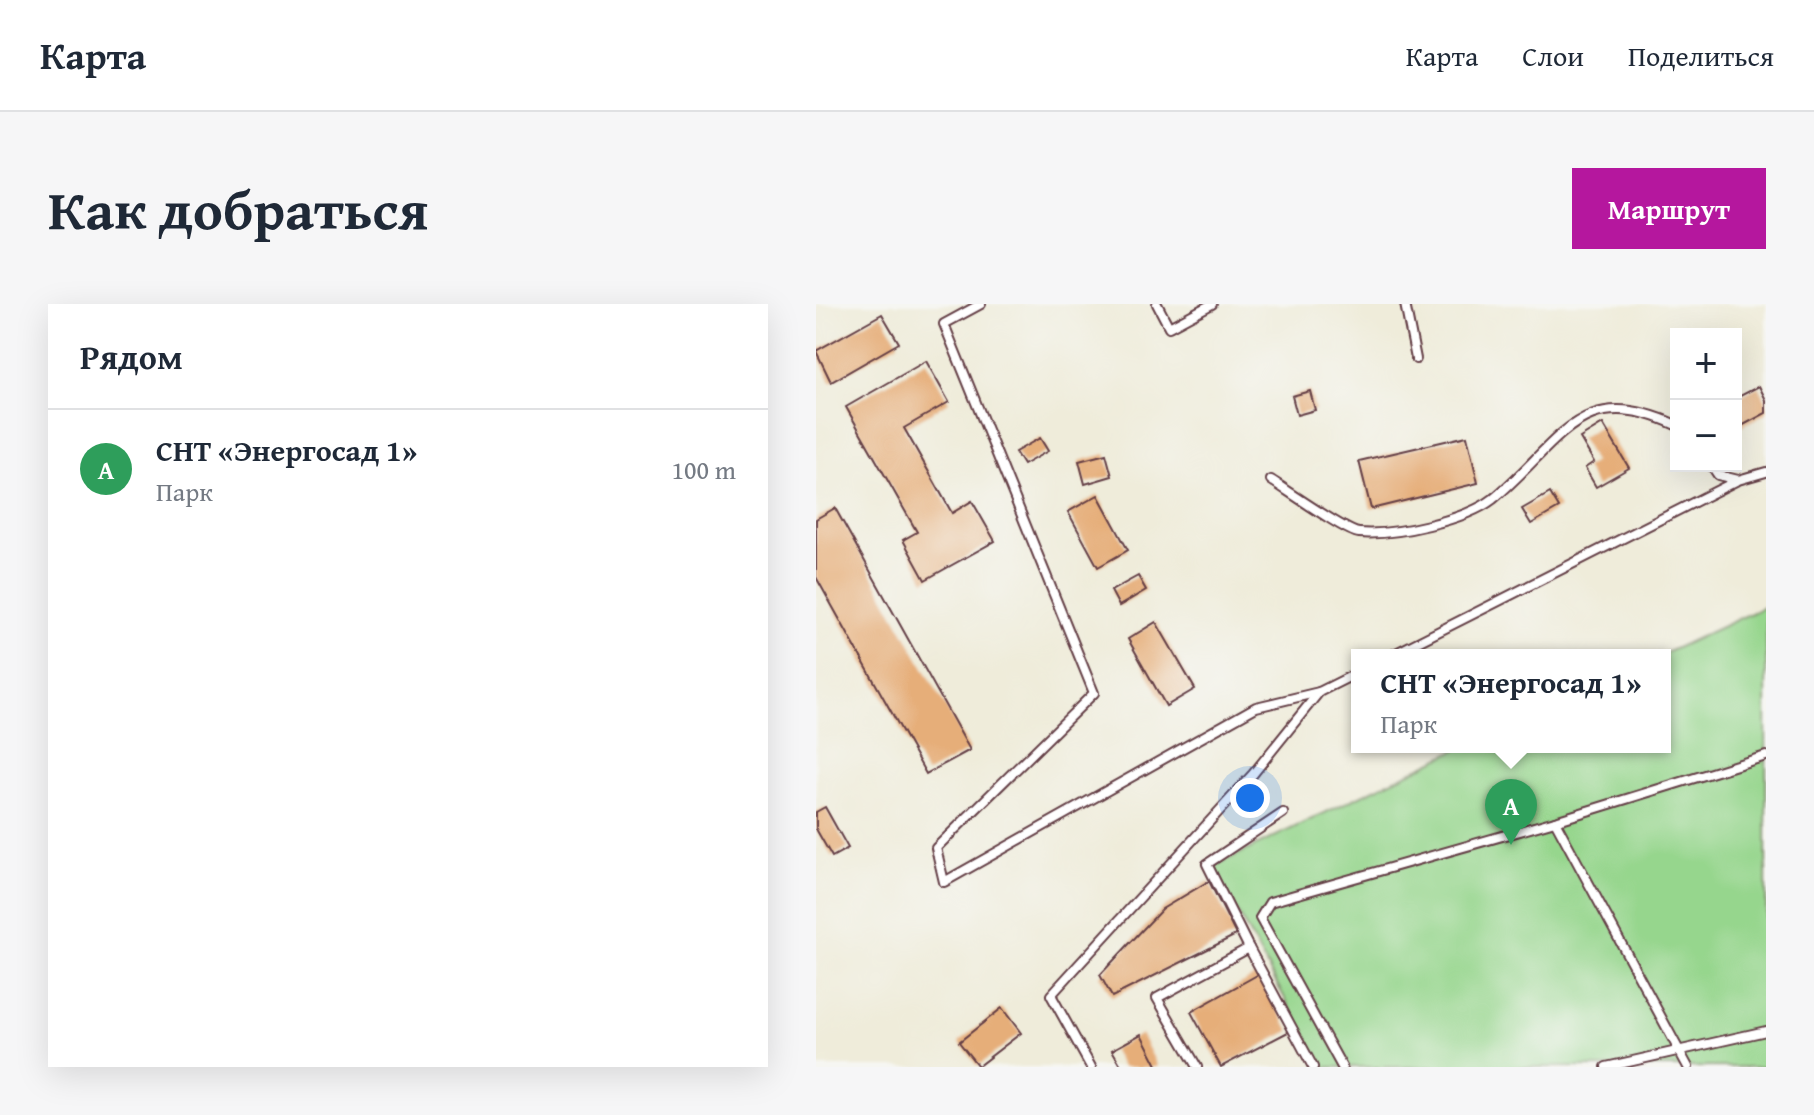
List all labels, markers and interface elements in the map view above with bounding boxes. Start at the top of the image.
text: Карта [40,27,146,83]
text: Карта [1406,35,1478,76]
text: Слои [1522,35,1584,76]
text: Поделиться [1628,35,1774,76]
text: Как добраться [48,167,428,250]
button: Маршрут [1572,168,1766,249]
map controls [1670,328,1742,472]
button: + [1670,328,1742,400]
text: Рядом [80,332,183,381]
button: − [1670,400,1742,472]
text: СНТ «Энергосад 1» [156,428,417,472]
text: A [98,450,114,489]
text: 100 m [671,450,736,489]
text: Парк [156,472,213,511]
popup [1351,649,1671,753]
text: СНТ «Энергосад 1» [1380,660,1642,704]
text: Парк [1380,704,1437,743]
your location [1230,778,1270,818]
pin: A [1485,779,1537,845]

